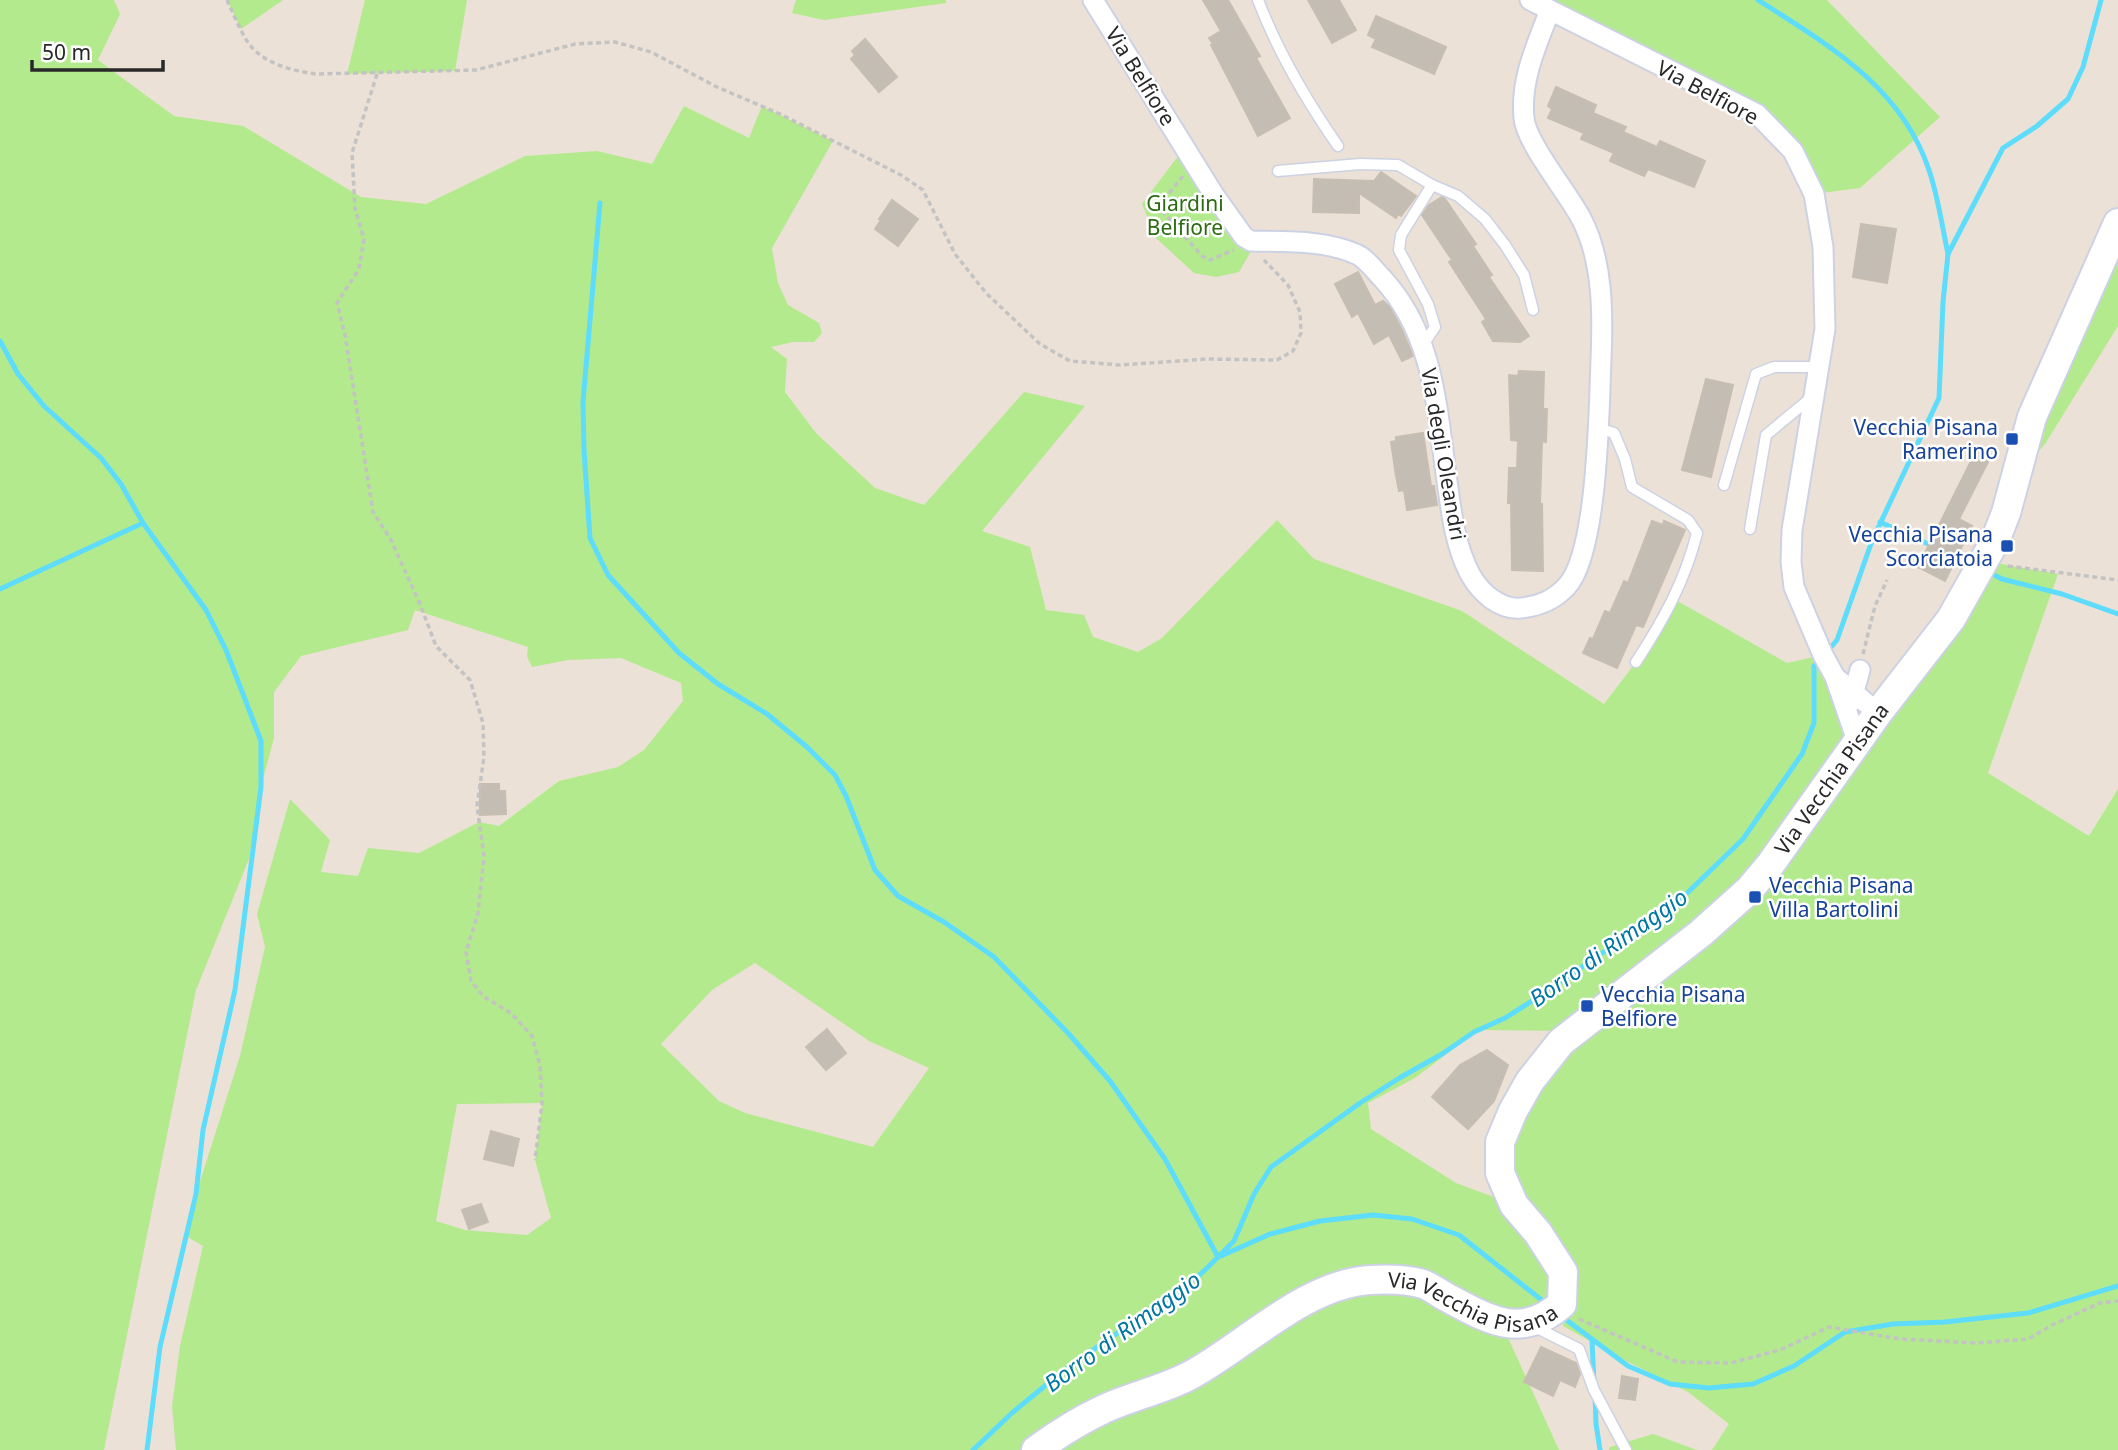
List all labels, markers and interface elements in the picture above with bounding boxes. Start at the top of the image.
street label: Via Belfiore [1100,21,1182,131]
scale bar [32,28,163,72]
text: 50 m [42,38,91,66]
street label: Via Belfiore [1652,53,1764,131]
park label: Giardini Belfiore [1146,189,1224,241]
street label: Via degli Oleandri [1415,366,1473,542]
place label: Vecchia Pisana Ramerino [1853,413,1998,465]
marker: Vecchia Pisana Ramerino [2004,431,2020,447]
place label: Vecchia Pisana Scorciatoia [1848,520,1993,572]
marker: Vecchia Pisana Scorciatoia [1999,538,2015,554]
street label: Via Vecchia Pisana [1768,697,1895,860]
place label: Vecchia Pisana Villa Bartolini [1769,871,1914,923]
water label: Borro di Rimaggio [1522,880,1694,1014]
marker: Vecchia Pisana Villa Bartolini [1747,889,1763,905]
place label: Vecchia Pisana Belfiore [1601,980,1746,1032]
marker: Vecchia Pisana Belfiore [1579,998,1595,1014]
water label: Borro di Rimaggio [1037,1263,1207,1399]
street label: Via Vecchia Pisana [1388,1265,1563,1338]

